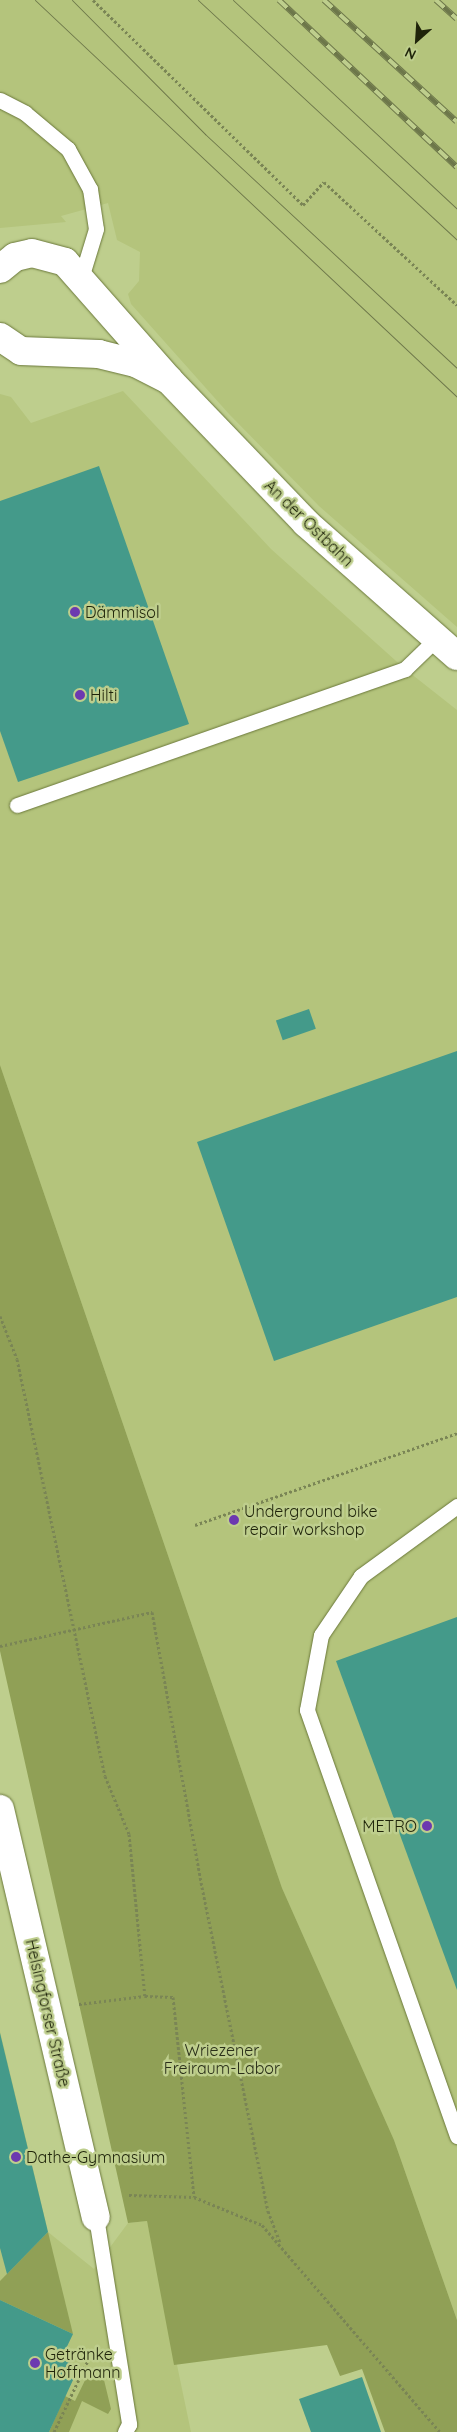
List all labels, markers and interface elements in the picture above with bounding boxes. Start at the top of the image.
north arrow [392,15,442,65]
text: N [402,43,419,64]
street label: An der Ostbahn [261,476,357,570]
place label: Dämmisol [85,602,160,622]
marker: Dämmisol [69,606,81,618]
place label: Hilti [90,685,117,705]
marker: Hilti [74,689,86,701]
place label: Underground bike repair workshop [244,1501,378,1539]
marker: Underground bike repair workshop [228,1514,240,1526]
place label: METRO [362,1816,417,1836]
marker: METRO [421,1820,433,1832]
street label: Helsingforser Straße [22,1937,74,2089]
park label: Wriezener Freiraum-Labor [164,2040,280,2078]
place label: Dathe-Gymnasium [26,2147,165,2167]
marker: Dathe-Gymnasium [10,2151,22,2163]
place label: Getränke Hoffmann [45,2344,120,2382]
marker: Getränke Hoffmann [29,2357,41,2369]

